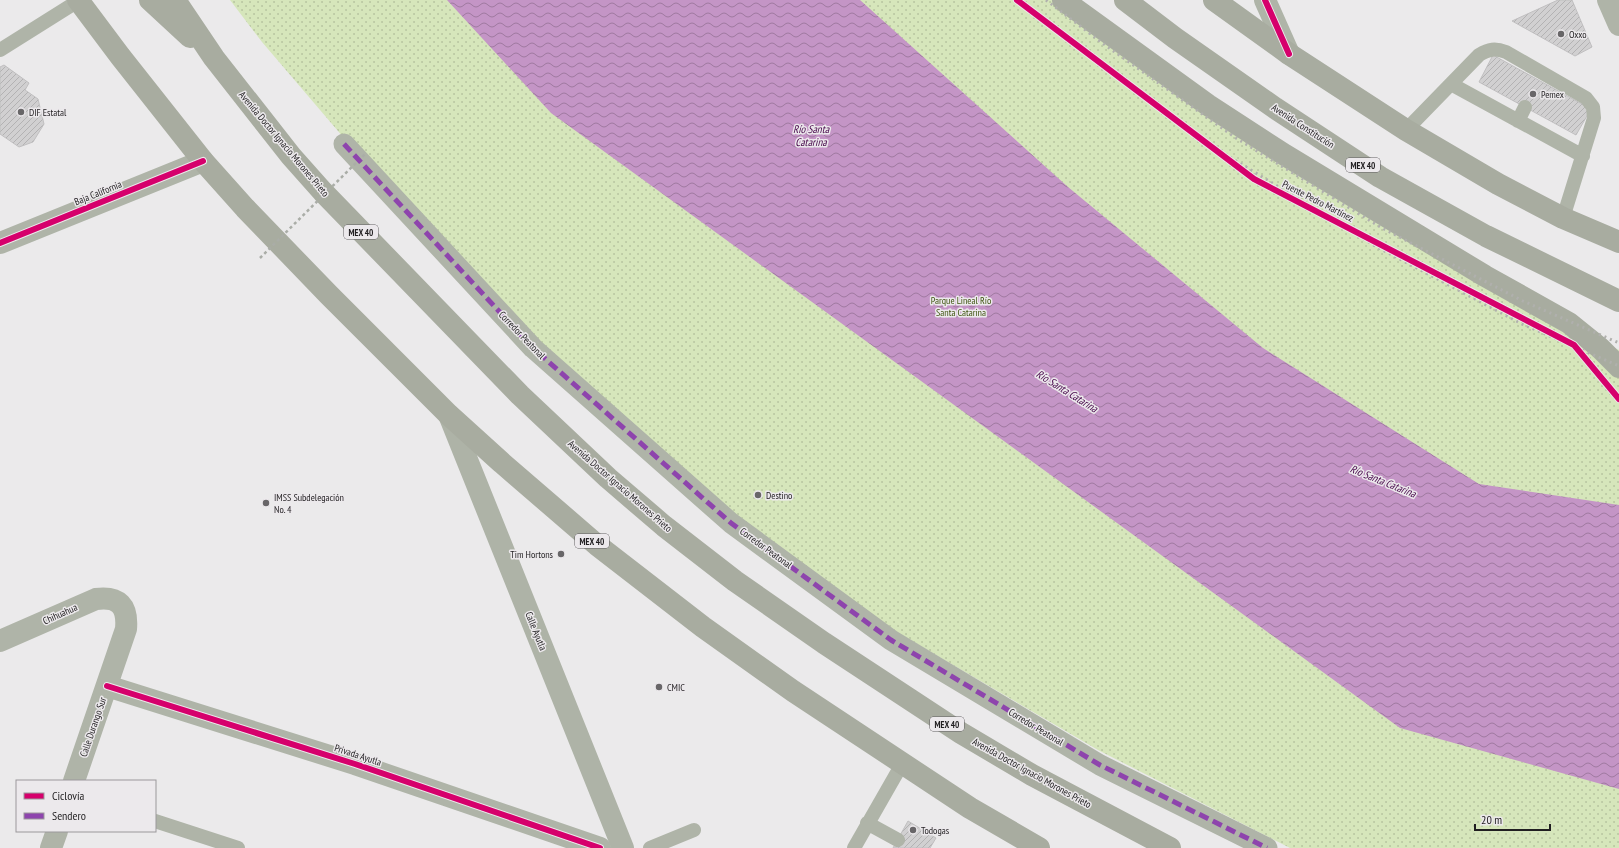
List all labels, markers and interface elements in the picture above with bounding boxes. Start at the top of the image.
place label: Oxxo [1569,28,1587,41]
marker: Oxxo [1556,29,1566,39]
place label: Pemex [1541,88,1564,101]
street label: Avenida Doctor Ignacio Morones Prieto [236,89,332,199]
marker: Pemex [1528,89,1538,99]
street label: Avenida Constitución [1269,101,1337,151]
place label: DIF Estatal [29,106,67,119]
marker: DIF Estatal [16,107,26,117]
water label: Río Santa Catarina [793,122,830,149]
road number: MEX 40 [1346,158,1380,172]
street label: Puente Pedro Martínez [1280,177,1356,225]
street label: Baja California [72,178,124,208]
road number: MEX 40 [344,225,378,239]
park label: Parque Lineal Río Santa Catarina [931,294,991,319]
street label: Corredor Peatonal [496,308,549,362]
water label: Río Santa Catarina [1034,367,1101,416]
street label: Avenida Doctor Ignacio Morones Prieto [565,437,675,535]
water label: Río Santa Catarina [1348,461,1419,501]
place label: Destino [766,489,792,502]
marker: Destino [753,490,763,500]
place label: IMSS Subdelegación No. 4 [274,491,344,516]
marker: IMSS Subdelegación No. 4 [261,498,271,508]
street label: Corredor Peatonal [737,525,795,572]
road number: MEX 40 [575,534,609,548]
place label: Tim Hortons [510,548,554,561]
marker: Tim Hortons [556,549,566,559]
street label: Chihuahua [41,601,79,627]
street label: Calle Ayutla [522,610,550,652]
place label: CMIC [667,681,685,694]
marker: CMIC [654,682,664,692]
street label: Calle Durango Sur [77,695,109,759]
street label: Corredor Peatonal [1006,706,1066,749]
road number: MEX 40 [930,717,964,731]
street label: Avenida Doctor Ignacio Morones Prieto [970,735,1094,811]
street label: Privada Ayutla [333,741,383,769]
legend [16,780,156,832]
text: Ciclovía [52,788,84,803]
scale bar [1475,806,1550,832]
text: Sendero [52,808,86,823]
text: 20 m [1481,812,1502,827]
place label: Todogas [921,824,950,837]
marker: Todogas [908,825,918,835]

